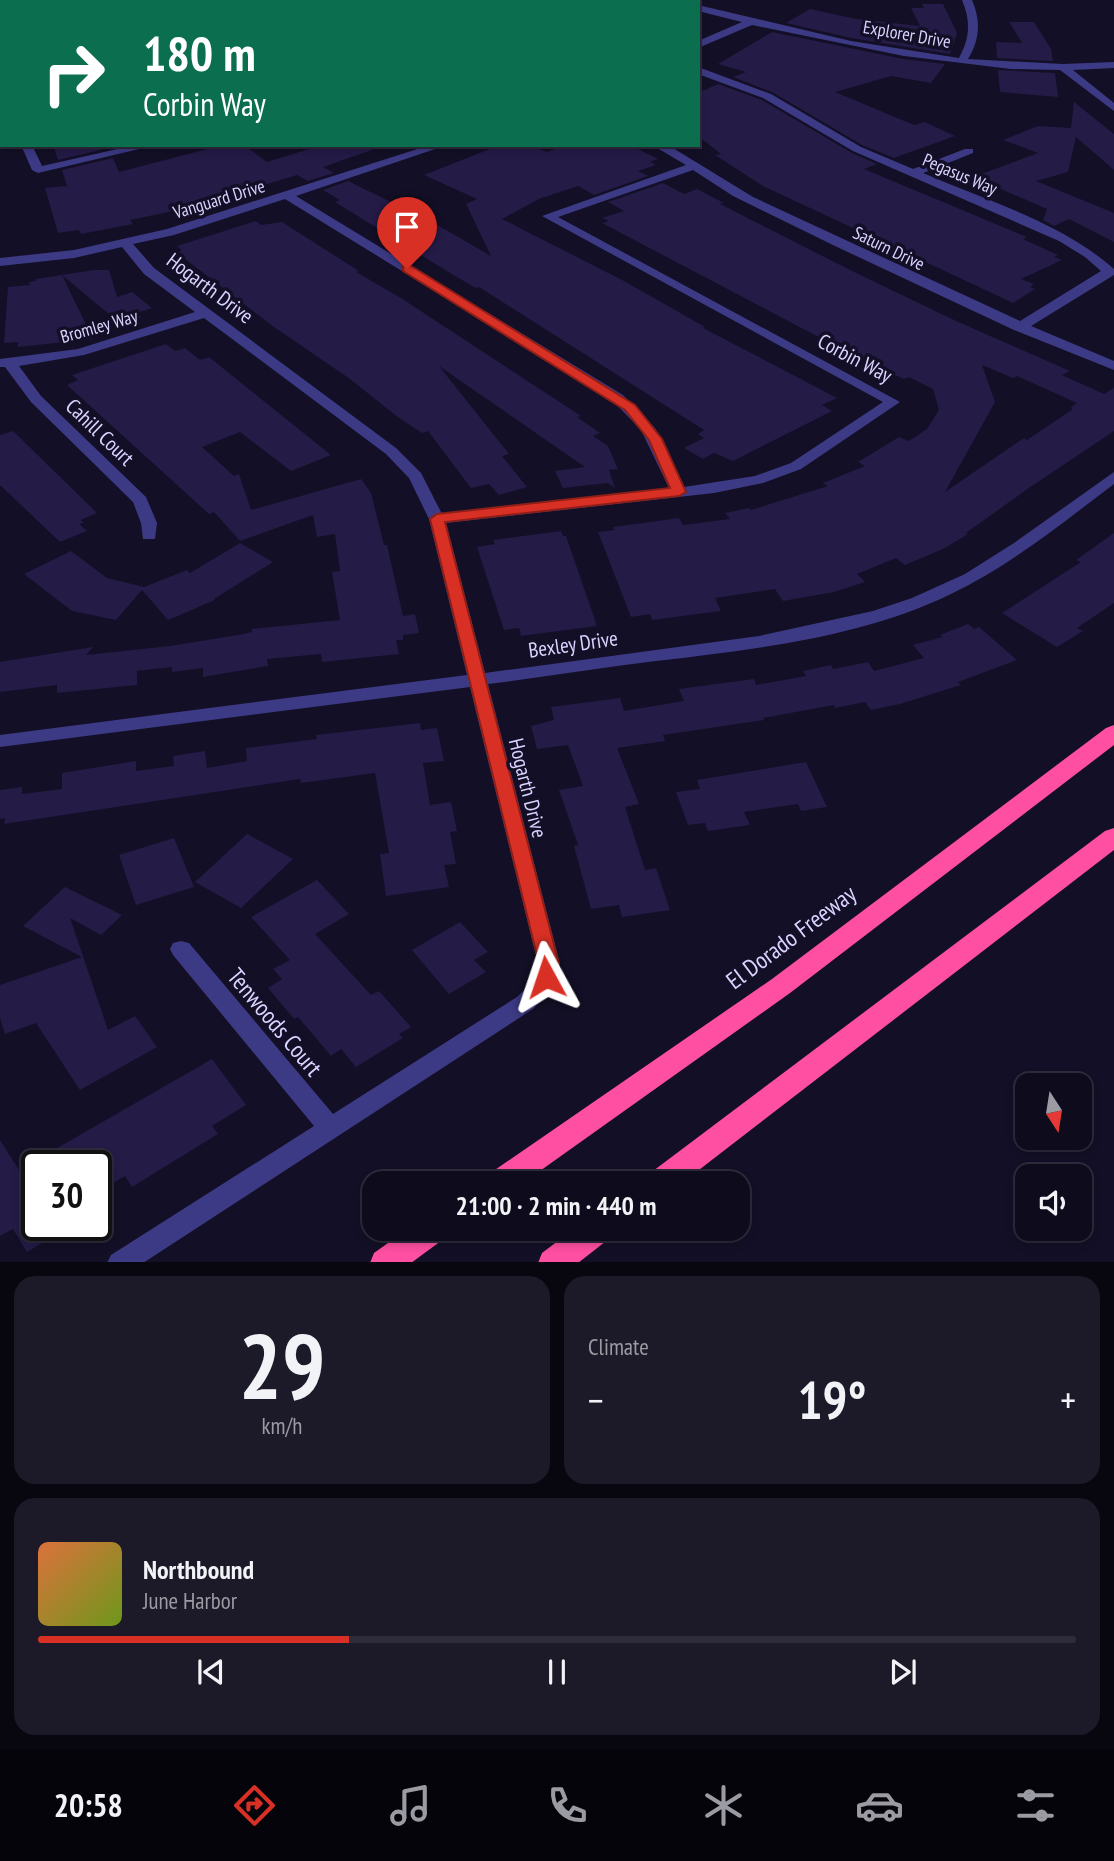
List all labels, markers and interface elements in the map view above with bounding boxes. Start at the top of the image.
street label: Explorer Drive [861,15,953,53]
text: 180 m [143,21,256,85]
icon: right [28,28,119,119]
text: Corbin Way [143,83,266,125]
street label: Pegasus Way [919,148,1001,200]
street label: Vanguard Drive [169,174,268,224]
pin [377,197,437,269]
icon: arrive [388,208,426,246]
street label: Saturn Drive [849,221,929,275]
street label: Hogarth Drive [161,247,259,329]
street label: Bromley Way [58,304,141,348]
street label: Corbin Way [813,327,897,389]
street label: Cahill Court [60,393,140,471]
street label: Bexley Drive [527,624,619,664]
street label: Hogarth Drive [503,735,553,841]
street label: El Dorado Freeway [720,878,862,996]
position arrow [509,940,583,1014]
street label: Tenwoods Court [221,962,329,1083]
north arrow [1015,1073,1092,1150]
map controls [1015,1073,1092,1241]
speed limit sign: 30 [21,1150,112,1241]
button: sound [1015,1164,1092,1241]
text: 21:00 · 2 min · 440 m [456,1189,656,1222]
text: 29 [239,1306,326,1424]
text: Climate [588,1332,649,1361]
text: 19° [798,1366,866,1433]
text: − [588,1375,604,1424]
text: + [1060,1375,1076,1424]
text: km/h [262,1411,302,1440]
text: Northbound [143,1553,254,1586]
text: June Harbor [143,1586,237,1615]
icon: previous [192,1653,230,1691]
icon: pause [538,1653,576,1691]
icon: next [884,1653,922,1691]
icon: directions [230,1781,279,1830]
icon: music [386,1781,435,1830]
icon: phone [543,1781,592,1830]
icon: climate [699,1781,748,1830]
icon: car [855,1781,904,1830]
icon: filters [1011,1781,1060,1830]
text: 20:58 [54,1784,123,1826]

